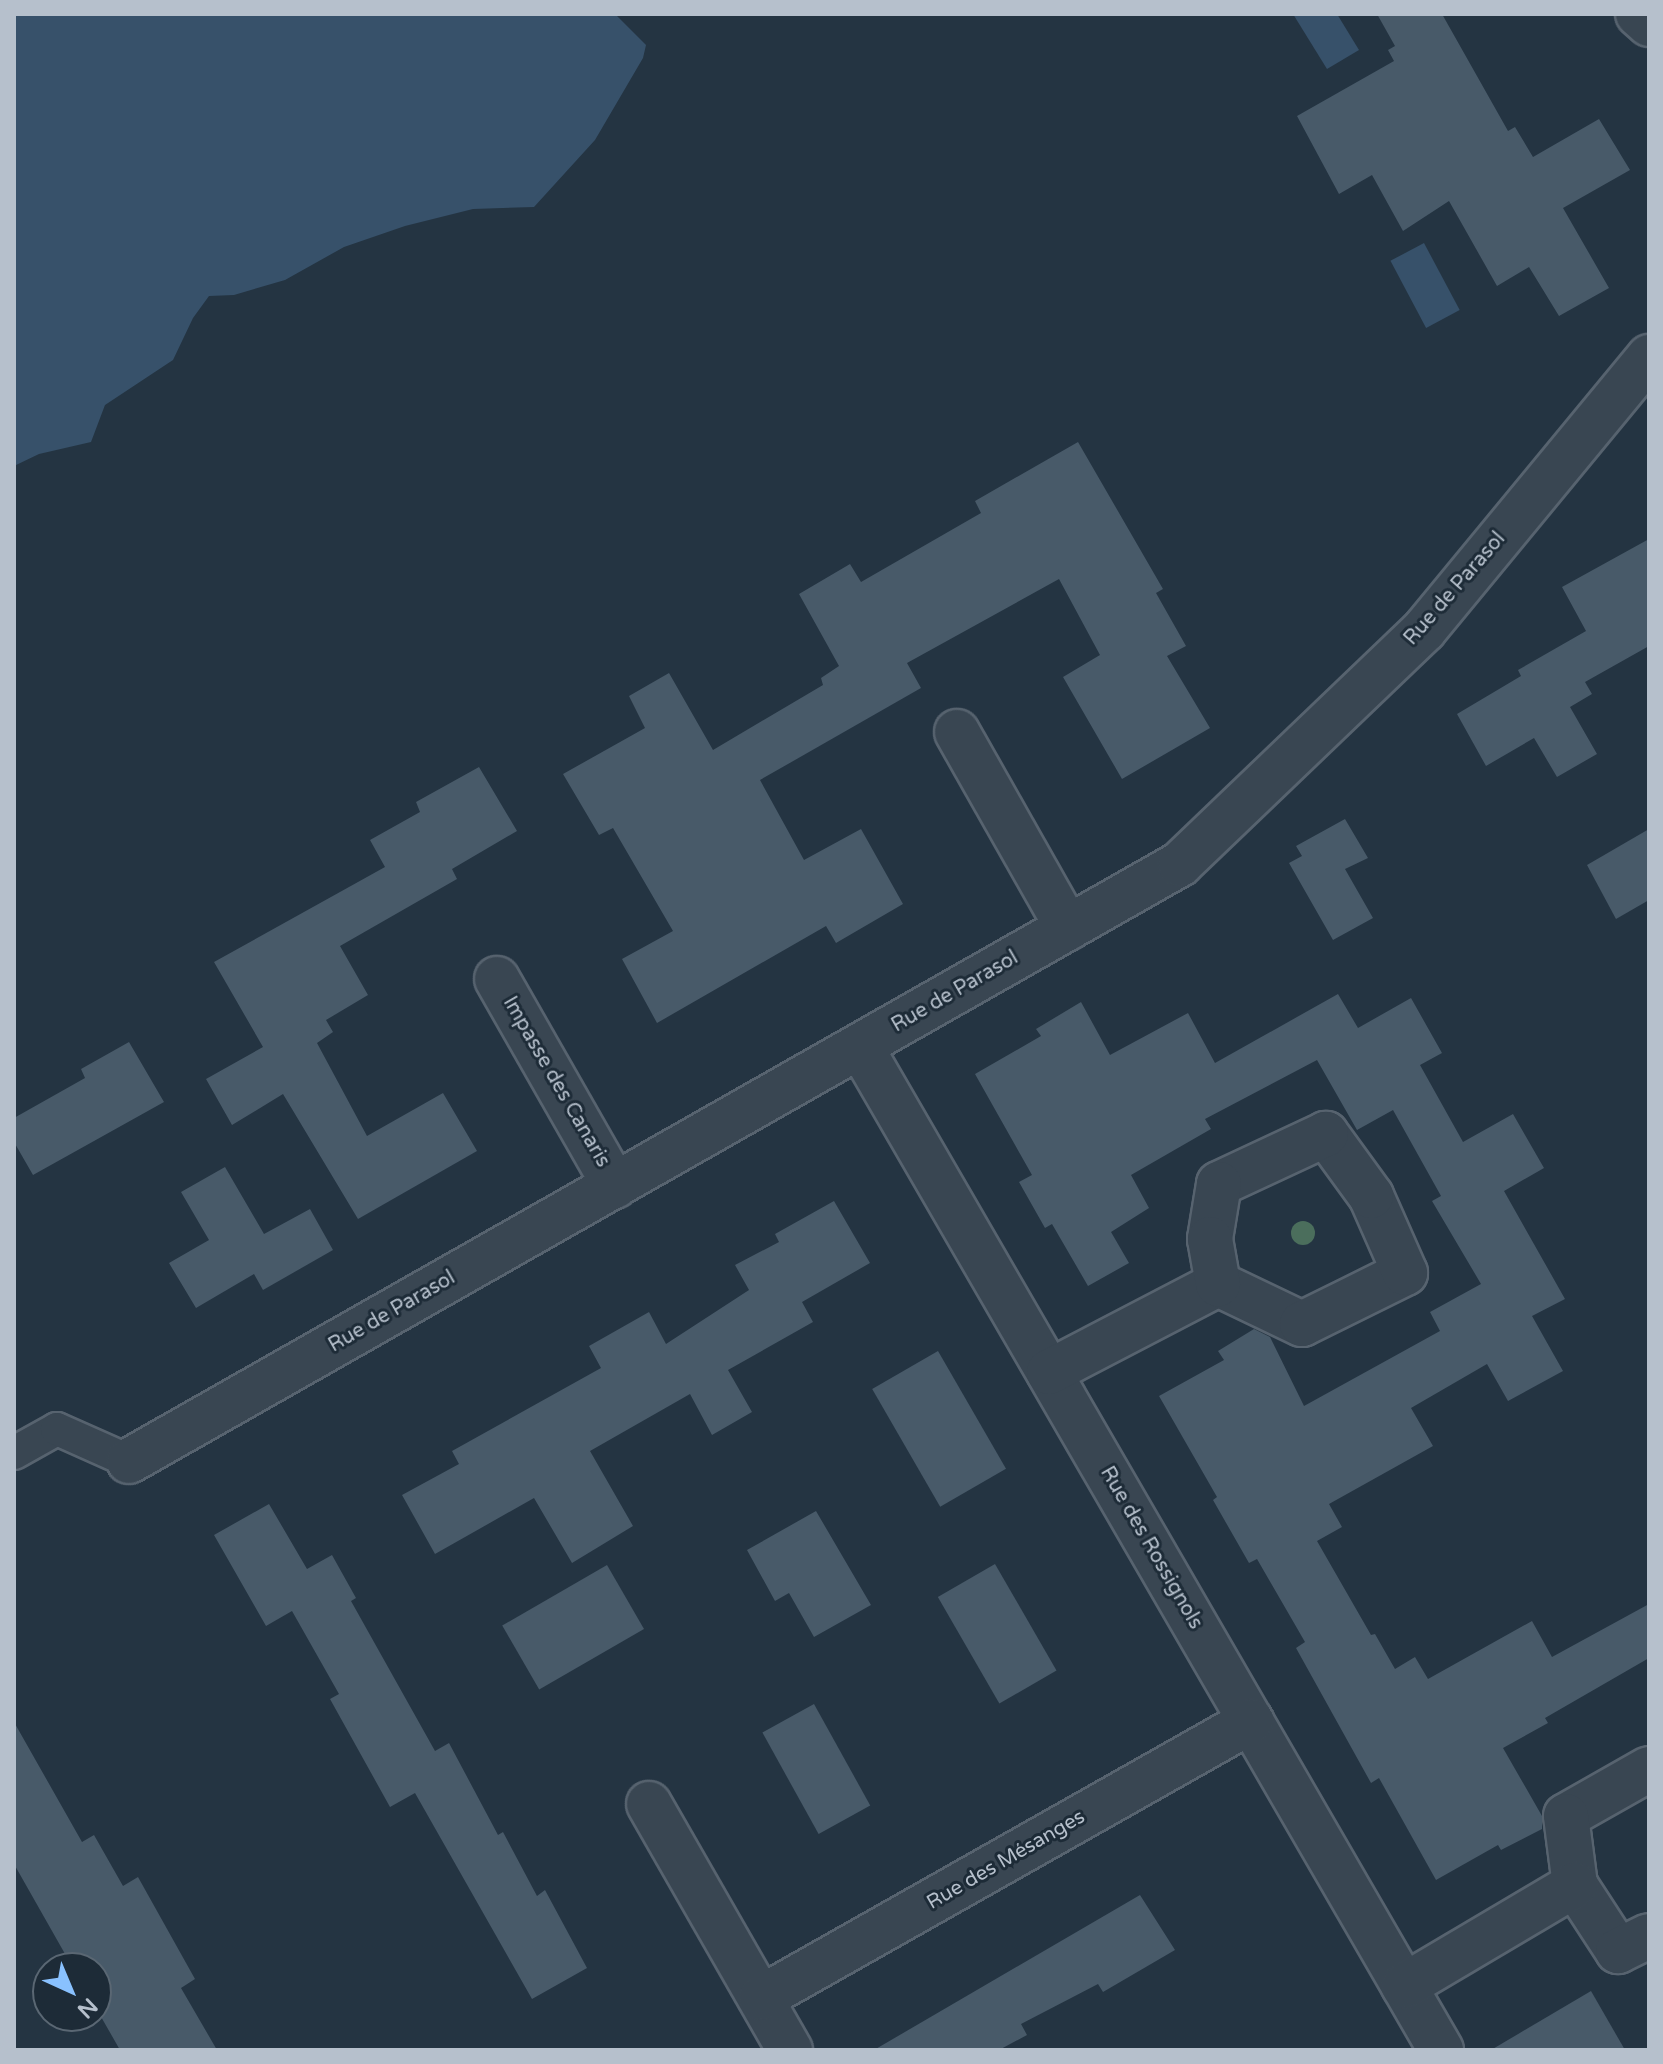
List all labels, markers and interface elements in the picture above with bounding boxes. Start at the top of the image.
street label: Rue de Parasol [1399,528,1511,650]
street label: Rue de Parasol [888,946,1022,1038]
street label: Impasse des Canaris [497,992,615,1172]
street label: Rue de Parasol [325,1266,459,1358]
street label: Rue des Rossignols [1095,1462,1207,1634]
street label: Rue des Mésanges [923,1805,1089,1915]
north arrow [32,1952,112,2032]
text: N [72,1992,103,2023]

